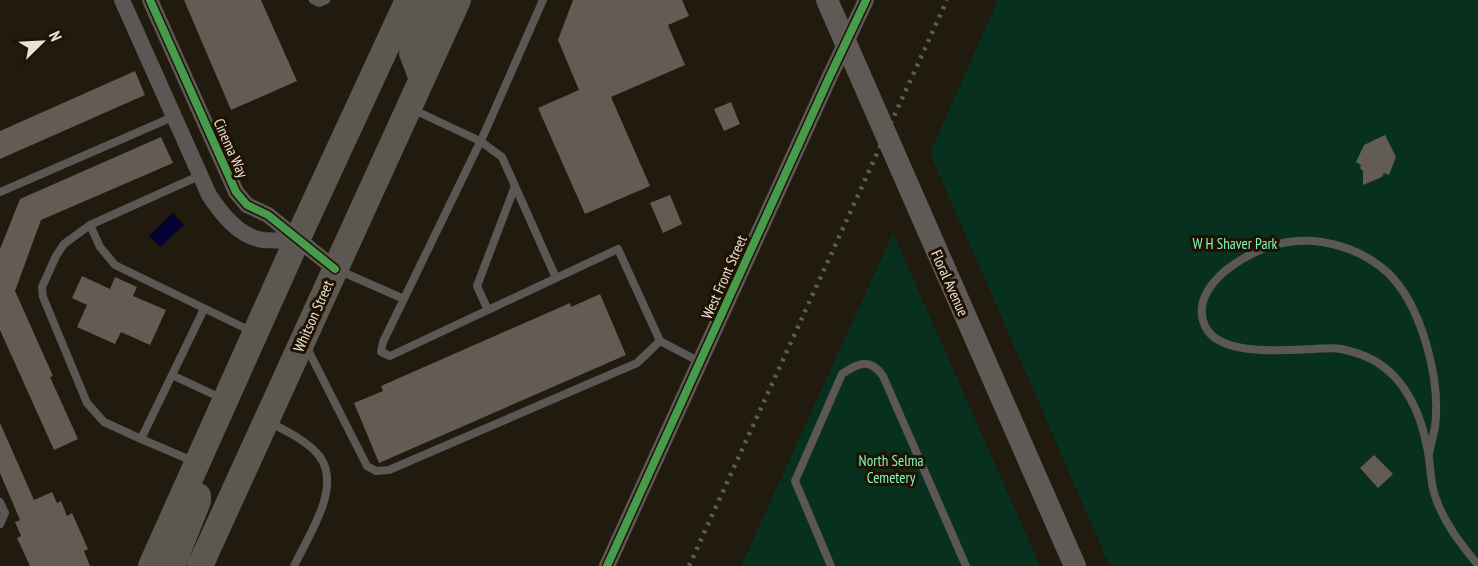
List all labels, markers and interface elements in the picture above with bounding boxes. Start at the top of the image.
north arrow [12,12,72,72]
text: N [45,28,67,44]
street label: Cinema Way [210,115,253,181]
street label: West Front Street [697,232,751,322]
park label: W H Shaver Park [1193,234,1278,253]
street label: Floral Avenue [927,247,973,319]
street label: Whitson Street [289,277,337,355]
park label: North Selma Cemetery [859,451,923,487]

